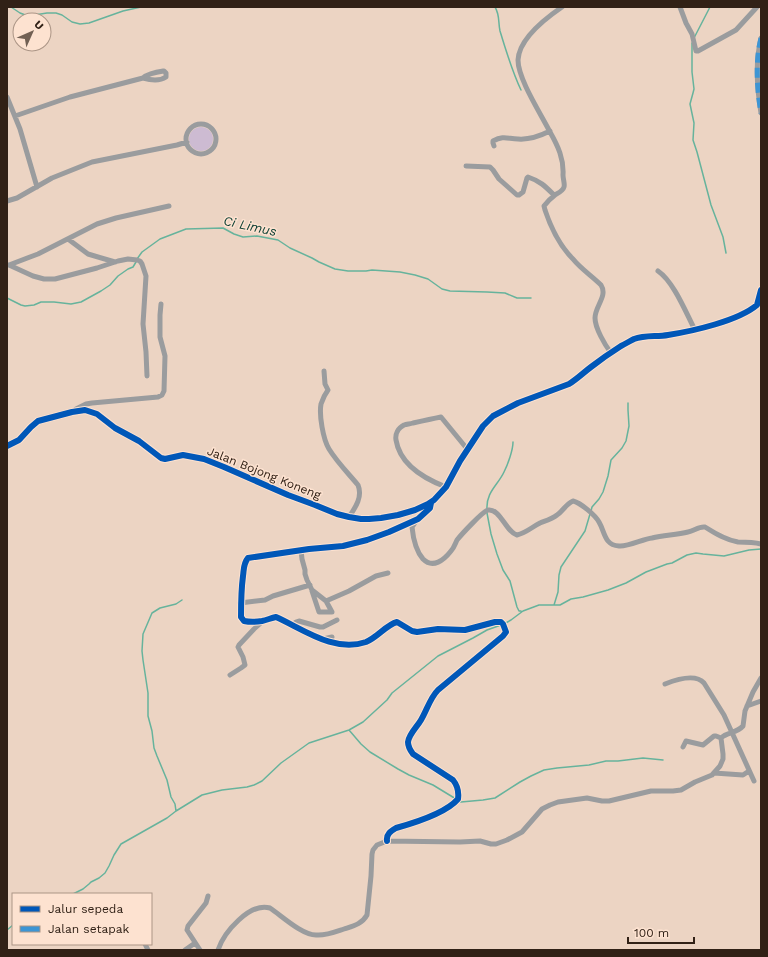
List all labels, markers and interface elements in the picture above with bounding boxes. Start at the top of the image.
north arrow [12,12,52,52]
text: U [31,18,46,33]
water label: Ci Limus [222,213,278,239]
street label: Jalan Bojong Koneng [205,444,323,502]
legend [12,893,152,945]
text: Jalur sepeda [48,902,123,916]
scale bar [628,919,694,945]
text: Jalan setapak [48,922,130,936]
text: 100 m [634,926,669,940]

